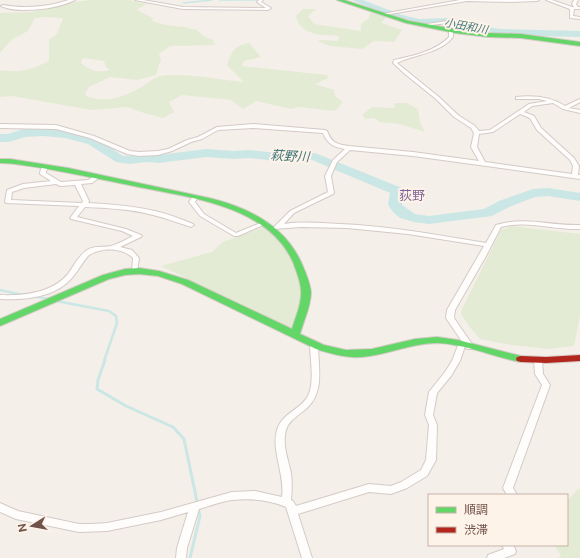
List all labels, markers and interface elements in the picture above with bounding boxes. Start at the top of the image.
water label: 小田和川 [443,16,490,36]
water label: 萩野川 [270,147,312,165]
district label: 荻野 [399,188,425,203]
legend [428,494,568,546]
text: 順調 [464,503,488,517]
north arrow [12,506,52,546]
text: N [15,523,29,533]
text: 渋滞 [464,523,488,537]

